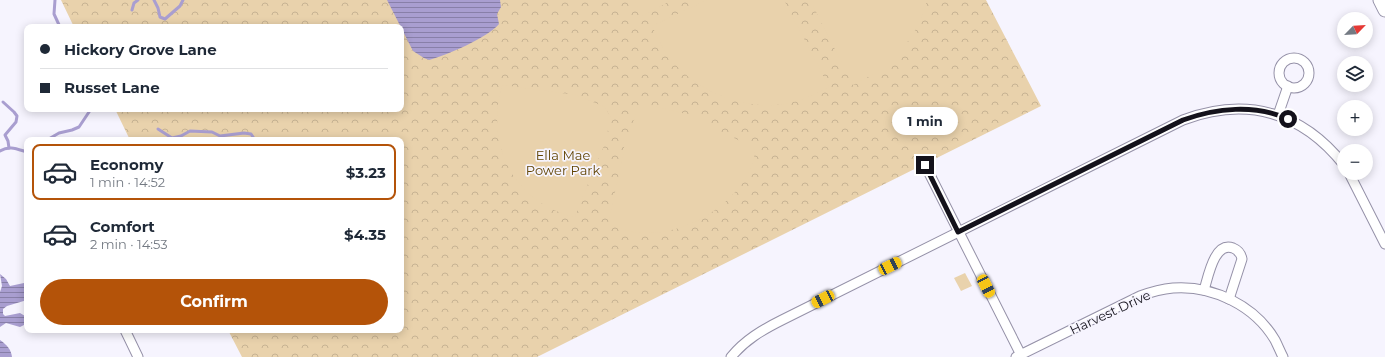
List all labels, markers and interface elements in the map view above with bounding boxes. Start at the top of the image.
north arrow [1337,12,1373,48]
map controls [1337,12,1373,180]
text: Hickory Grove Lane [64,40,217,59]
button: layers [1337,56,1373,92]
text: Russet Lane [64,78,160,97]
button: + [1337,100,1373,136]
callout: 1 min [892,107,958,135]
route start [1279,110,1297,128]
text: 1 min [907,113,943,129]
button: − [1337,144,1373,180]
park label: Ella Mae Power Park [526,147,600,178]
icon: car [42,154,78,190]
text: Economy [90,155,163,174]
route end [916,156,934,174]
text: $3.23 [346,163,386,182]
text: 1 min · 14:52 [90,174,165,190]
icon: car [42,216,78,252]
text: Comfort [90,217,155,236]
text: $4.35 [344,225,386,244]
text: 2 min · 14:53 [90,236,168,252]
car [877,255,903,277]
car [975,273,997,299]
button: Confirm [40,279,388,325]
street label: Harvest Drive [1067,286,1153,338]
car [810,288,836,310]

